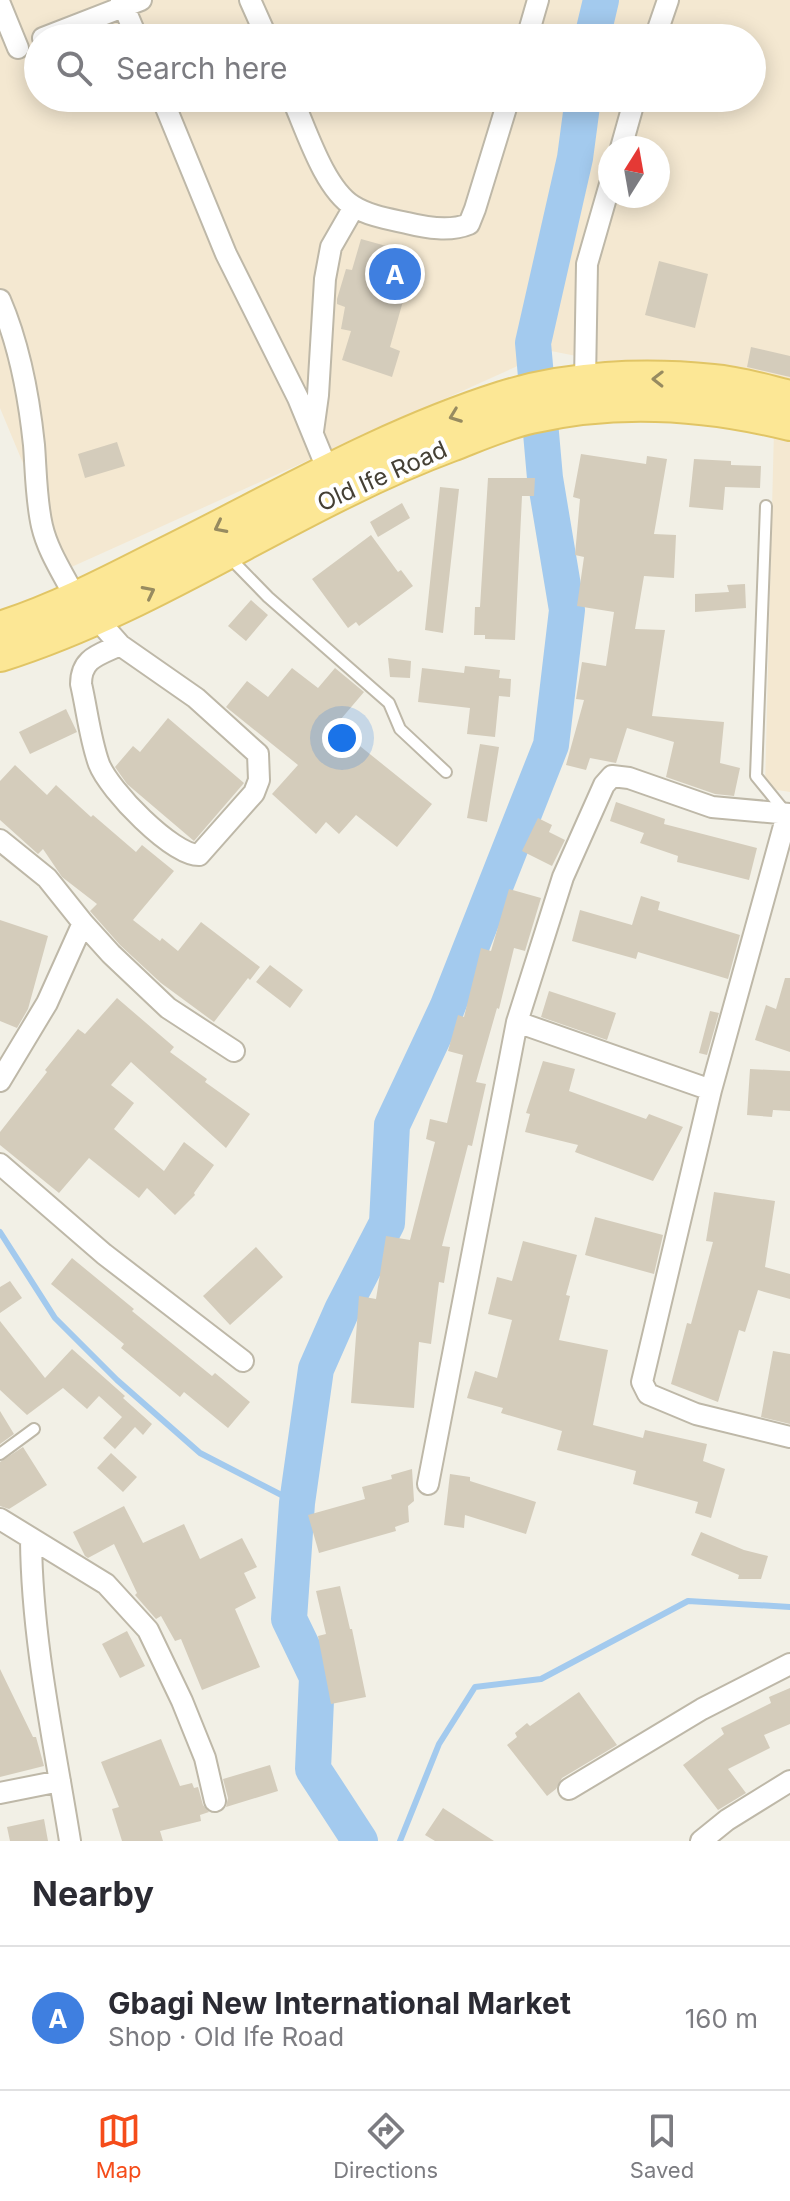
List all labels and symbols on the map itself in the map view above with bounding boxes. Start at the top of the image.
north arrow [598,136,670,208]
pin: A [369,244,421,304]
one-way arrow [651,370,664,387]
one-way arrow [449,406,463,423]
street label: Old Ife Road [313,435,451,517]
one-way arrow [214,517,228,532]
one-way arrow [141,587,155,602]
your location [322,718,362,758]

